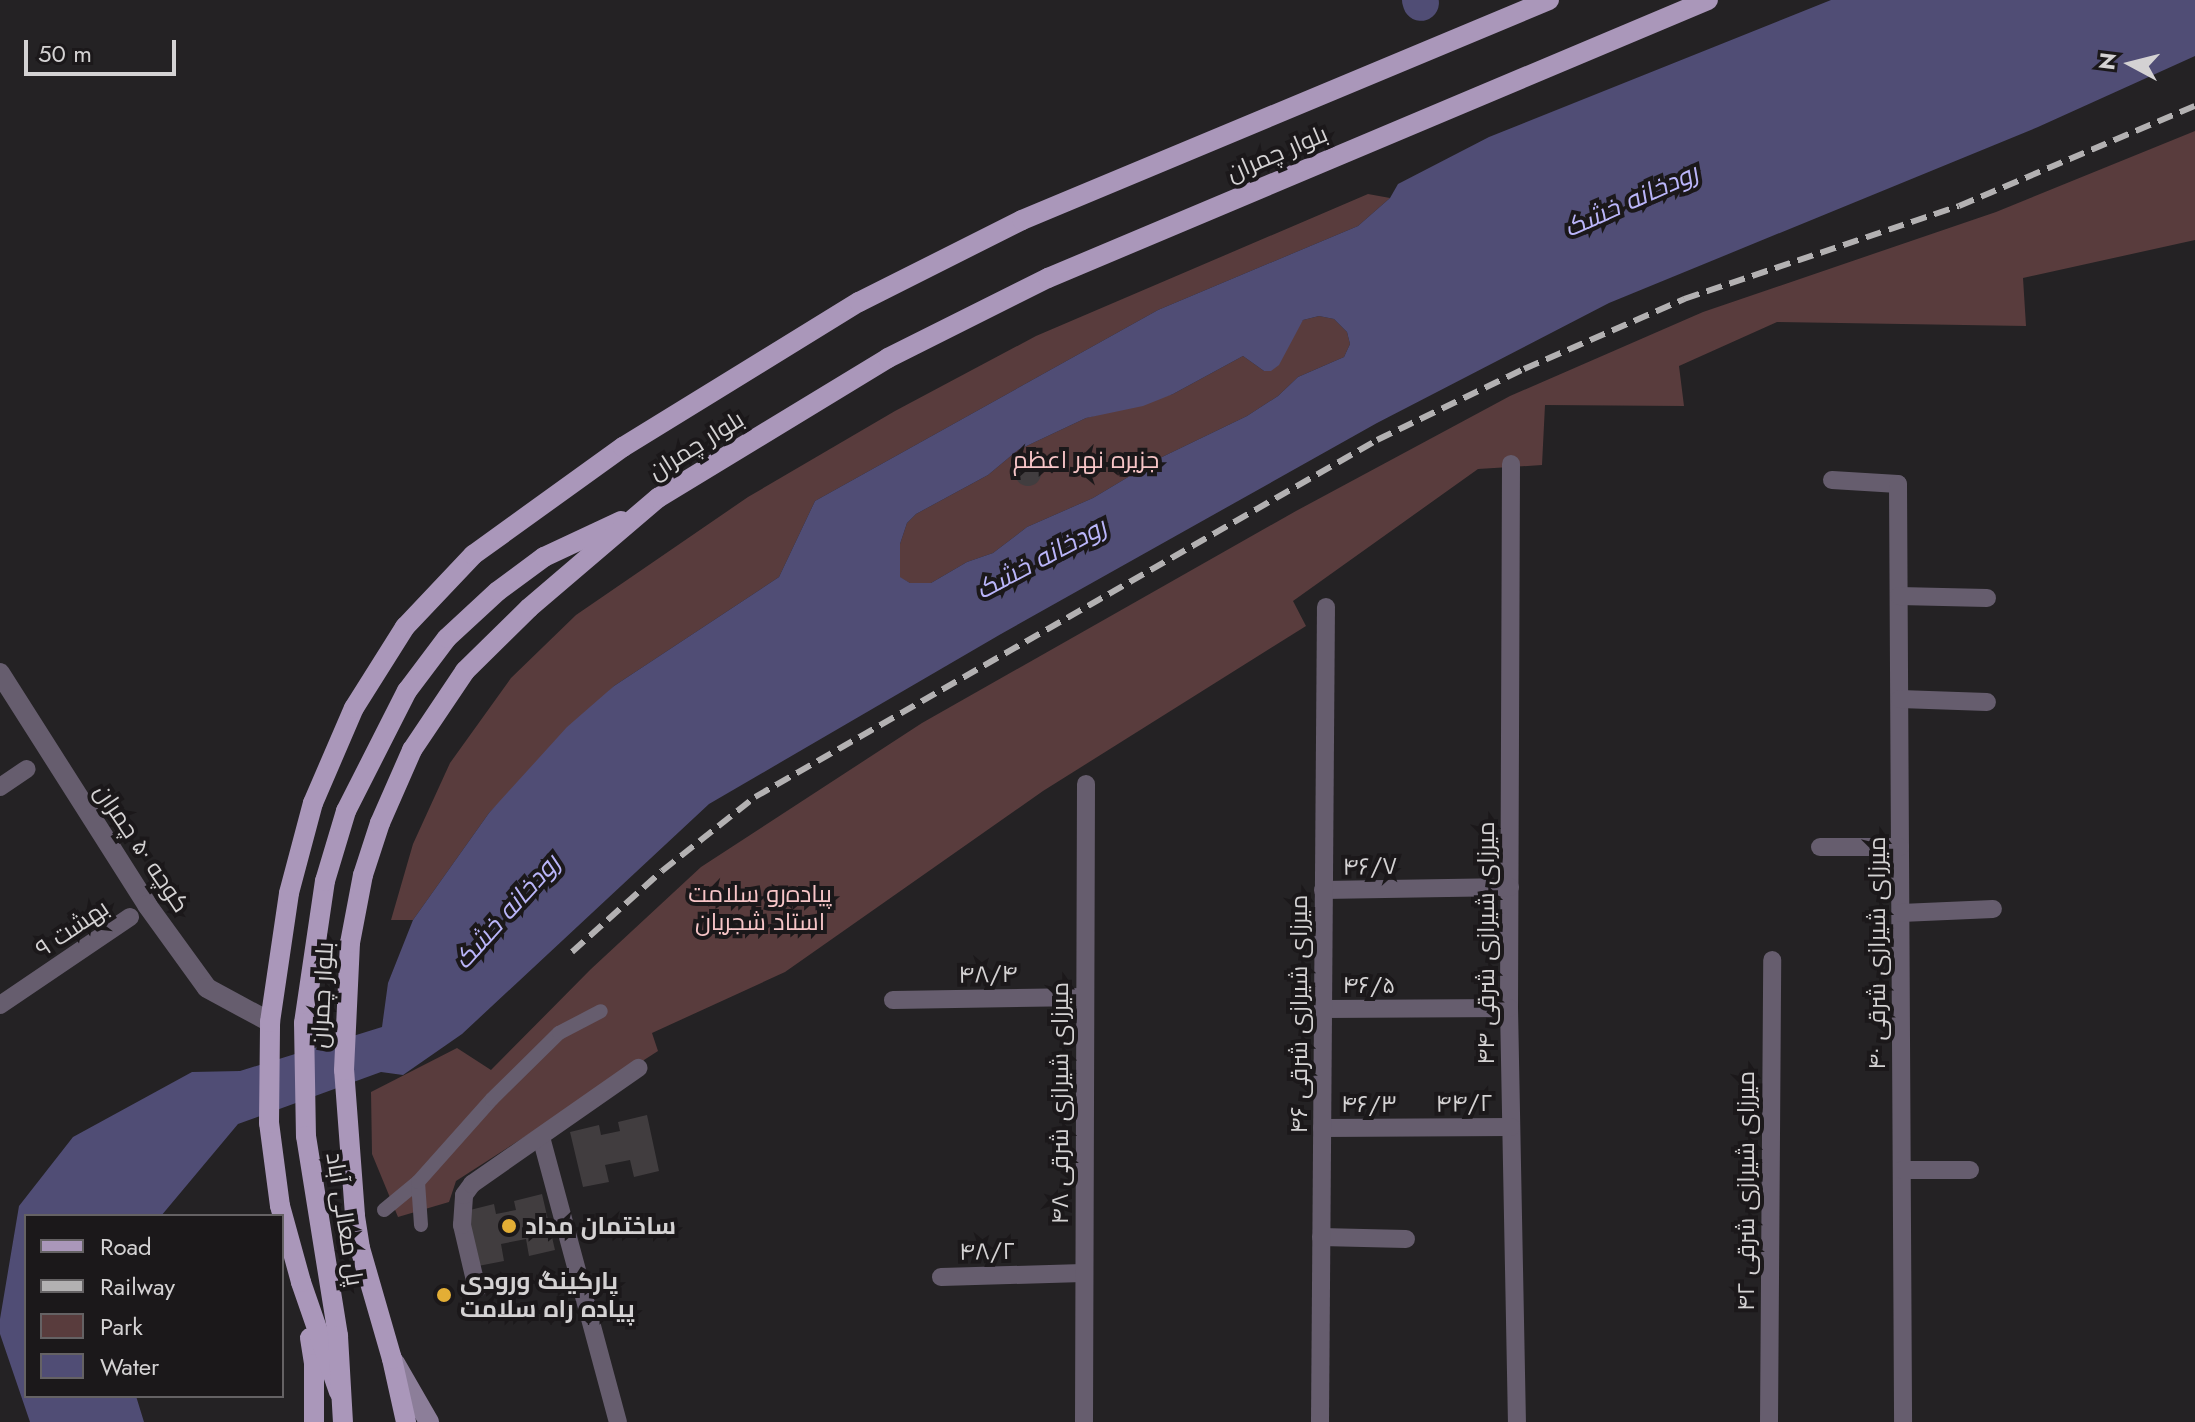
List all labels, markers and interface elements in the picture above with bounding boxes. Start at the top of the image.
scale bar [28,24,180,74]
north arrow [2091,24,2171,104]
text: 50 m [38,36,92,71]
text: N [2090,50,2124,72]
street label: بلوار چمران [1222,119,1332,187]
water label: رودخانه خشک [1559,158,1703,244]
street label: بلوار چمران [643,404,749,486]
park label: جزیره نهر اعظم [1013,446,1159,474]
water label: رودخانه خشک [970,512,1112,606]
street label: کوچه ۵۰ چمران [88,778,196,918]
street label: ۴۴ میرزای شیرازی شرقی [1472,821,1500,1065]
street label: ۴۰ میرزای شیرازی شرقی [1863,836,1891,1070]
water label: رودخانه خشک [447,848,567,976]
street label: ۴۶/۷ [1342,851,1398,881]
park label: پیاده‌رو سلامت استاد شجریان [688,880,832,936]
street label: ۹ بهشت [30,893,114,963]
street label: ۴۶ میرزای شیرازی شرقی [1285,895,1313,1133]
street label: بلوار چمران [305,941,339,1049]
street label: ۴۸/۴ [958,959,1018,989]
street label: ۴۶/۵ [1343,971,1395,999]
street label: ۴۸ میرزای شیرازی شرقی [1046,982,1074,1224]
street label: ۴۲ میرزای شیرازی شرقی [1732,1071,1760,1311]
street label: ۴۴/۲ [1435,1088,1493,1118]
street label: ۴۶/۳ [1341,1090,1397,1118]
street label: پل معالی آباد [320,1150,370,1288]
place label: ساختمان مداد [525,1212,676,1240]
legend [24,1214,284,1398]
marker: ساختمان مداد [500,1217,518,1235]
text: Road [100,1229,152,1264]
street label: ۴۸/۲ [959,1236,1015,1266]
place label: پارکینگ ورودی پیاده راه سلامت [460,1267,635,1323]
text: Railway [100,1269,175,1304]
marker: پارکینگ ورودی پیاده راه سلامت [435,1286,453,1304]
text: Park [100,1309,143,1344]
text: Water [100,1349,159,1384]

